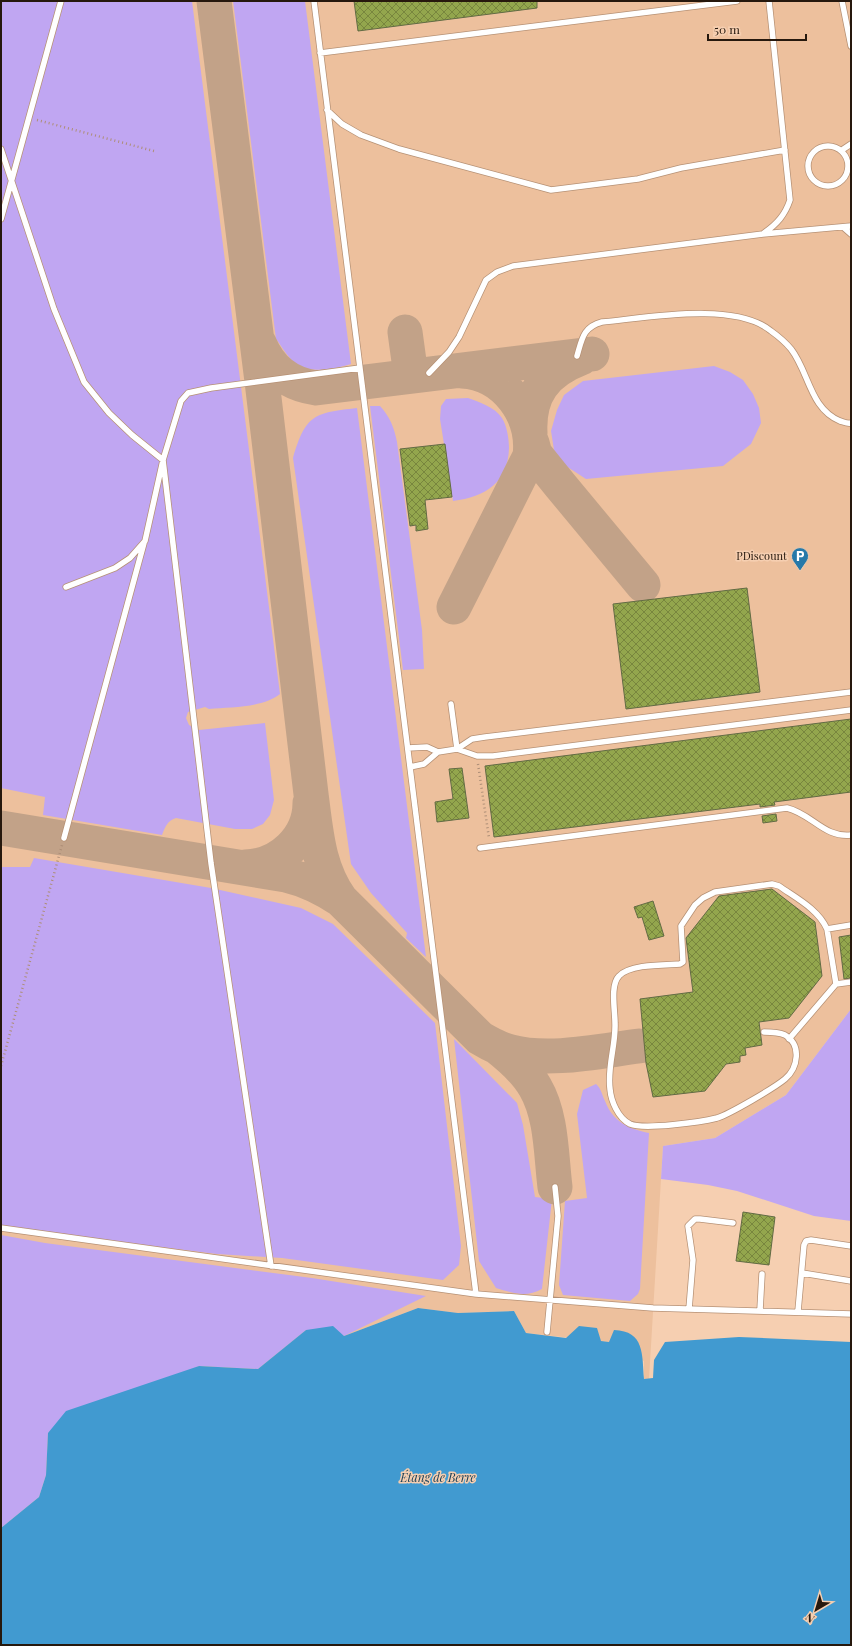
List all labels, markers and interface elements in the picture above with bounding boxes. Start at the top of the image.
scale bar [708,16,806,42]
text: 50 m [714,21,740,37]
parking icon: PDiscount [790,546,810,571]
place label: PDiscount [736,548,787,563]
water label: Étang de Berre [399,1469,476,1485]
north arrow [796,1590,836,1630]
text: N [802,1610,817,1627]

